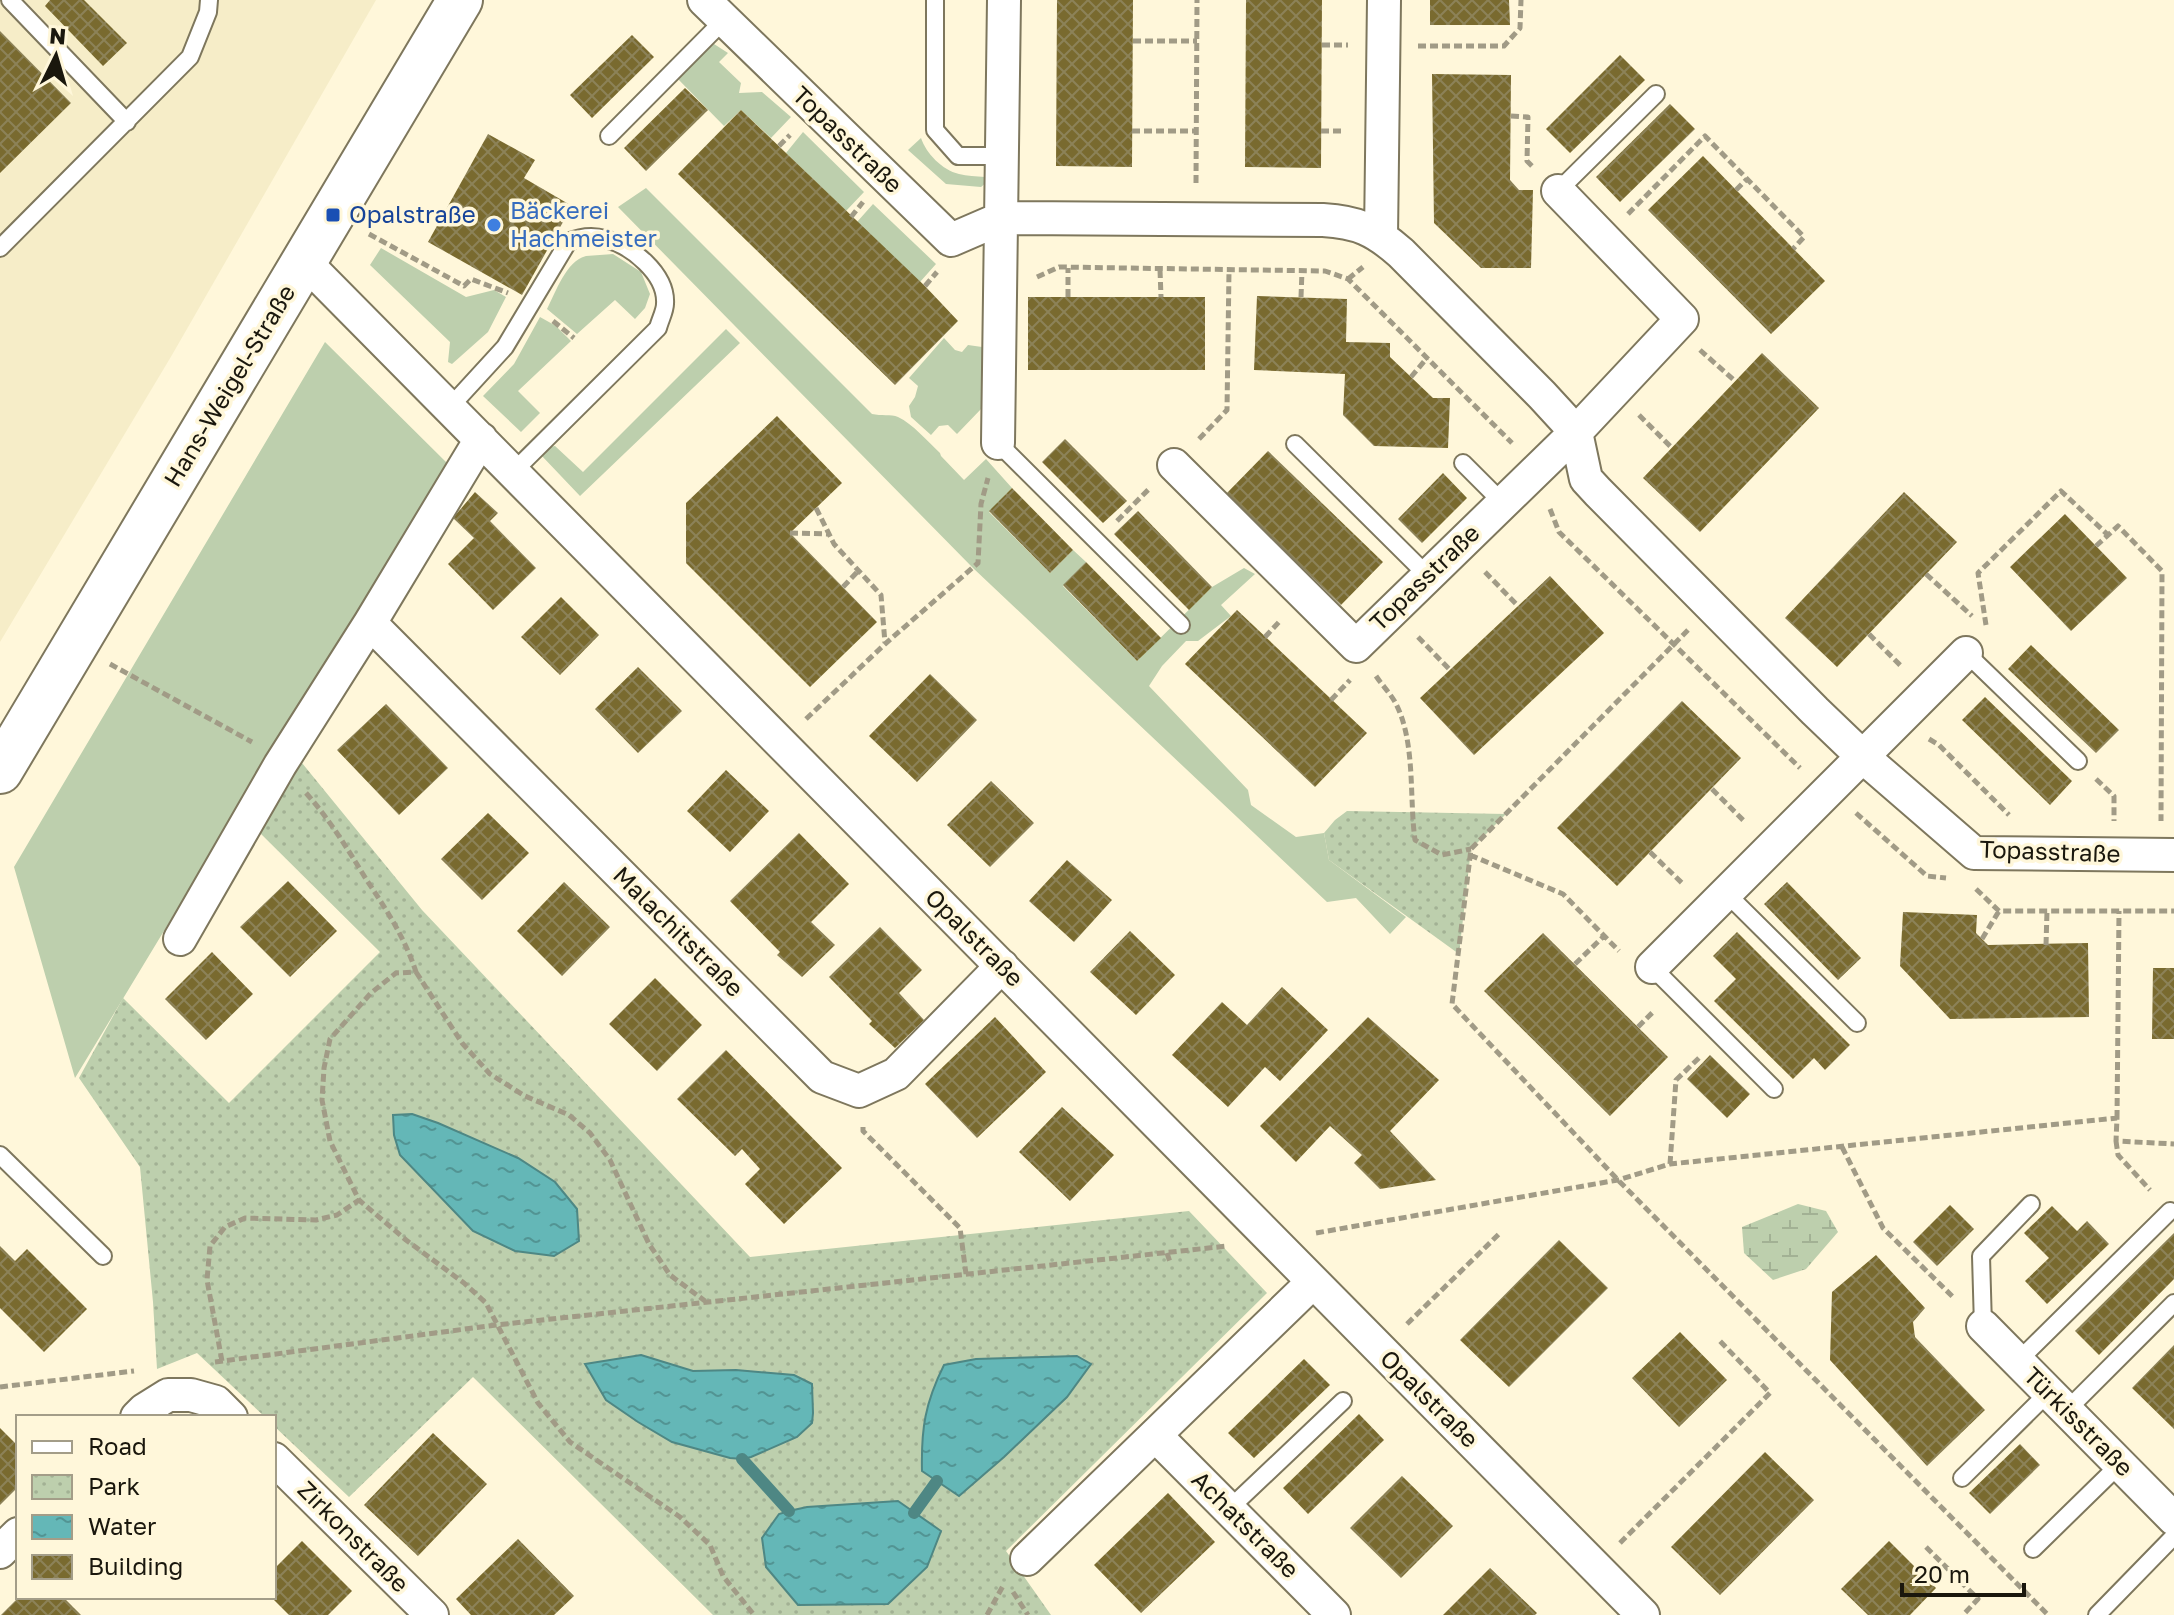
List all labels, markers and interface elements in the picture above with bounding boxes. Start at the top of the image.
north arrow [16,16,96,96]
text: N [48,21,67,50]
street label: Topasstraße [787,80,909,198]
place label: Bäckerei Hachmeister [510,195,657,252]
place label: Opalstraße [349,199,476,228]
marker: Opalstraße [324,206,342,224]
marker: Bäckerei Hachmeister [485,216,503,234]
street label: Hans-Weigel-Straße [157,279,300,491]
street label: Topasstraße [1363,518,1485,636]
street label: Topasstraße [1979,834,2121,867]
street label: Malachitstraße [608,860,750,1002]
street label: Opalstraße [920,882,1030,992]
street label: Opalstraße [1375,1343,1485,1453]
street label: Türkisstraße [2018,1360,2140,1482]
legend [16,1415,276,1599]
text: Road [88,1431,147,1460]
street label: Achatstraße [1187,1464,1306,1583]
text: Park [88,1471,140,1500]
street label: Zirkonstraße [292,1474,416,1598]
text: Water [88,1511,156,1540]
scale bar [1902,1547,2024,1597]
text: Building [88,1551,183,1580]
text: 20 m [1914,1559,1970,1588]

